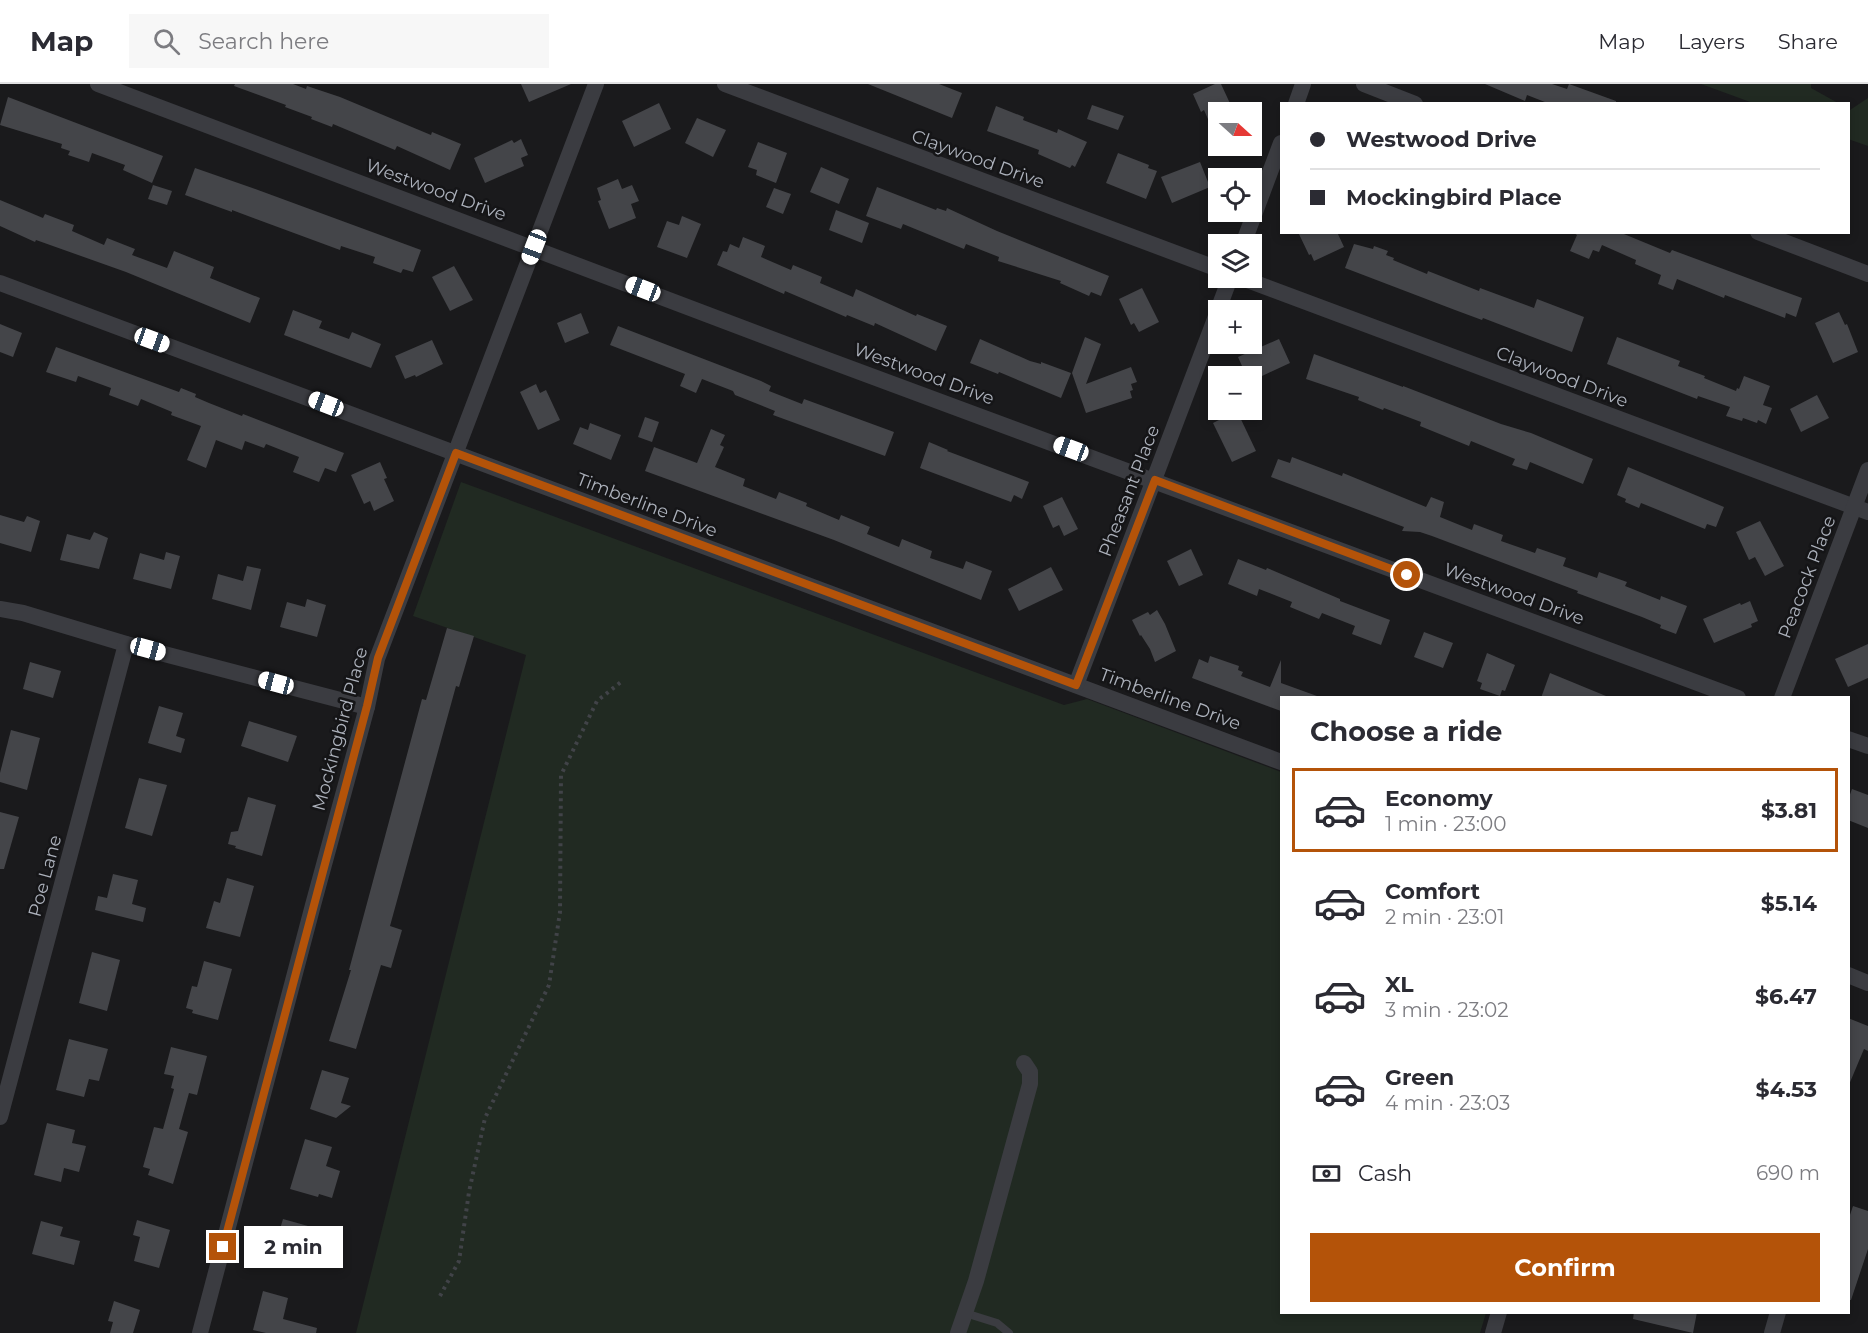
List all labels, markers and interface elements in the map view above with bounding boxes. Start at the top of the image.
search box [129,14,549,68]
text: Map [30,24,93,58]
icon: search [150,25,183,58]
text: Search here [198,28,329,55]
text: Map [1598,29,1645,54]
text: Layers [1678,29,1745,54]
text: Share [1778,29,1838,54]
north arrow [1208,102,1262,156]
map controls [1208,102,1262,420]
street label: Claywood Drive [909,125,1048,193]
text: Westwood Drive [1346,126,1537,153]
street label: Westwood Drive [363,154,509,226]
button: locate [1208,168,1262,222]
text: Mockingbird Place [1346,184,1562,211]
car [519,227,549,267]
button: layers [1208,234,1262,288]
car [623,274,663,304]
button: + [1208,300,1262,354]
car [132,325,172,355]
street label: Westwood Drive [851,338,997,410]
street label: Claywood Drive [1493,342,1631,412]
button: − [1208,366,1262,420]
car [306,389,346,419]
street label: Pheasant Place [1094,422,1164,560]
car [1051,434,1091,464]
street label: Timberline Drive [573,468,721,542]
street label: Peacock Place [1773,512,1841,642]
street label: Westwood Drive [1441,558,1587,630]
route start [1393,561,1420,588]
car [128,636,168,662]
street label: Mockingbird Place [308,645,372,813]
street label: Timberline Drive [1096,663,1244,735]
car [256,670,296,696]
text: Choose a ride [1310,715,1502,748]
icon: car [1313,783,1367,837]
text: Economy [1385,785,1493,812]
text: $3.81 [1761,797,1817,824]
text: 1 min · 23:00 [1385,812,1506,836]
street label: Poe Lane [24,833,67,919]
icon: car [1313,876,1367,930]
text: Comfort [1385,878,1480,905]
text: $5.14 [1761,890,1817,917]
text: 2 min · 23:01 [1385,905,1505,929]
icon: car [1313,969,1367,1023]
text: XL [1385,971,1414,998]
text: $6.47 [1755,983,1817,1010]
text: 3 min · 23:02 [1385,998,1509,1022]
icon: car [1313,1062,1367,1116]
text: Green [1385,1064,1454,1091]
text: $4.53 [1755,1076,1817,1103]
text: 4 min · 23:03 [1385,1091,1510,1115]
icon: cash [1310,1157,1343,1190]
text: Cash [1358,1160,1412,1187]
text: 690 m [1756,1161,1820,1185]
callout: 2 min [244,1226,343,1268]
route end [209,1233,236,1260]
button: Confirm [1310,1233,1820,1302]
text: 2 min [264,1235,323,1259]

